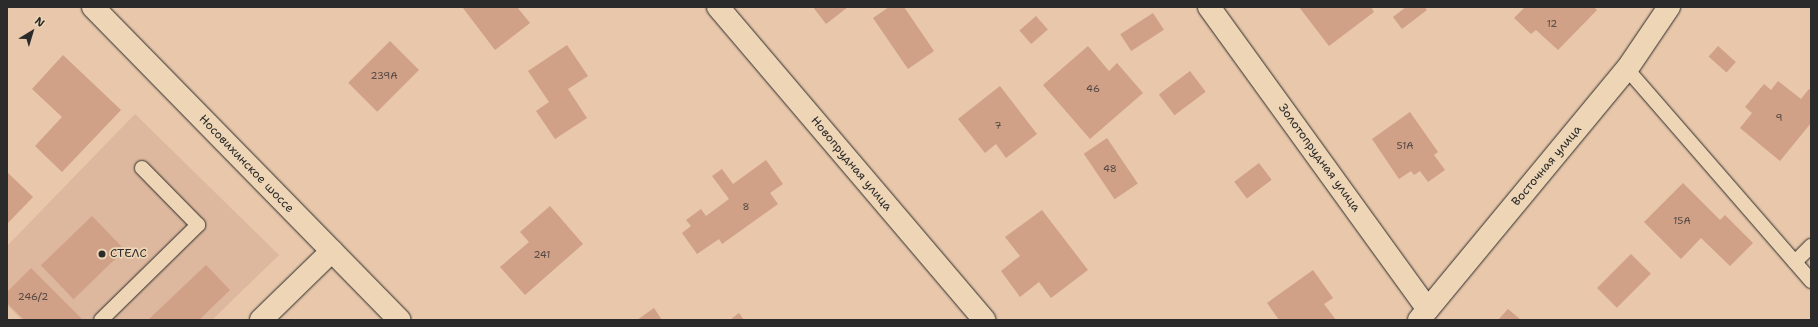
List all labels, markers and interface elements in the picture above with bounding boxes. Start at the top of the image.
north arrow [12,12,52,52]
text: N [32,14,48,31]
house number: 12 [1547,18,1557,30]
house number: 239А [370,70,398,82]
house number: 46 [1086,83,1100,95]
street label: Золотопрудная улица [1275,101,1363,215]
street label: Носовихинское шоссе [195,112,297,216]
house number: 9 [1776,112,1782,124]
street label: Новопрудная улица [807,114,895,214]
house number: 7 [995,120,1001,132]
street label: Восточная улица [1509,123,1585,209]
house number: 51А [1396,140,1414,152]
house number: 48 [1103,163,1117,175]
house number: 8 [743,201,749,213]
house number: 15А [1673,215,1691,227]
place label: СТЕЛС [110,247,147,261]
marker: СТЕЛС [97,249,107,259]
house number: 241 [533,249,551,261]
house number: 246/2 [18,291,48,303]

